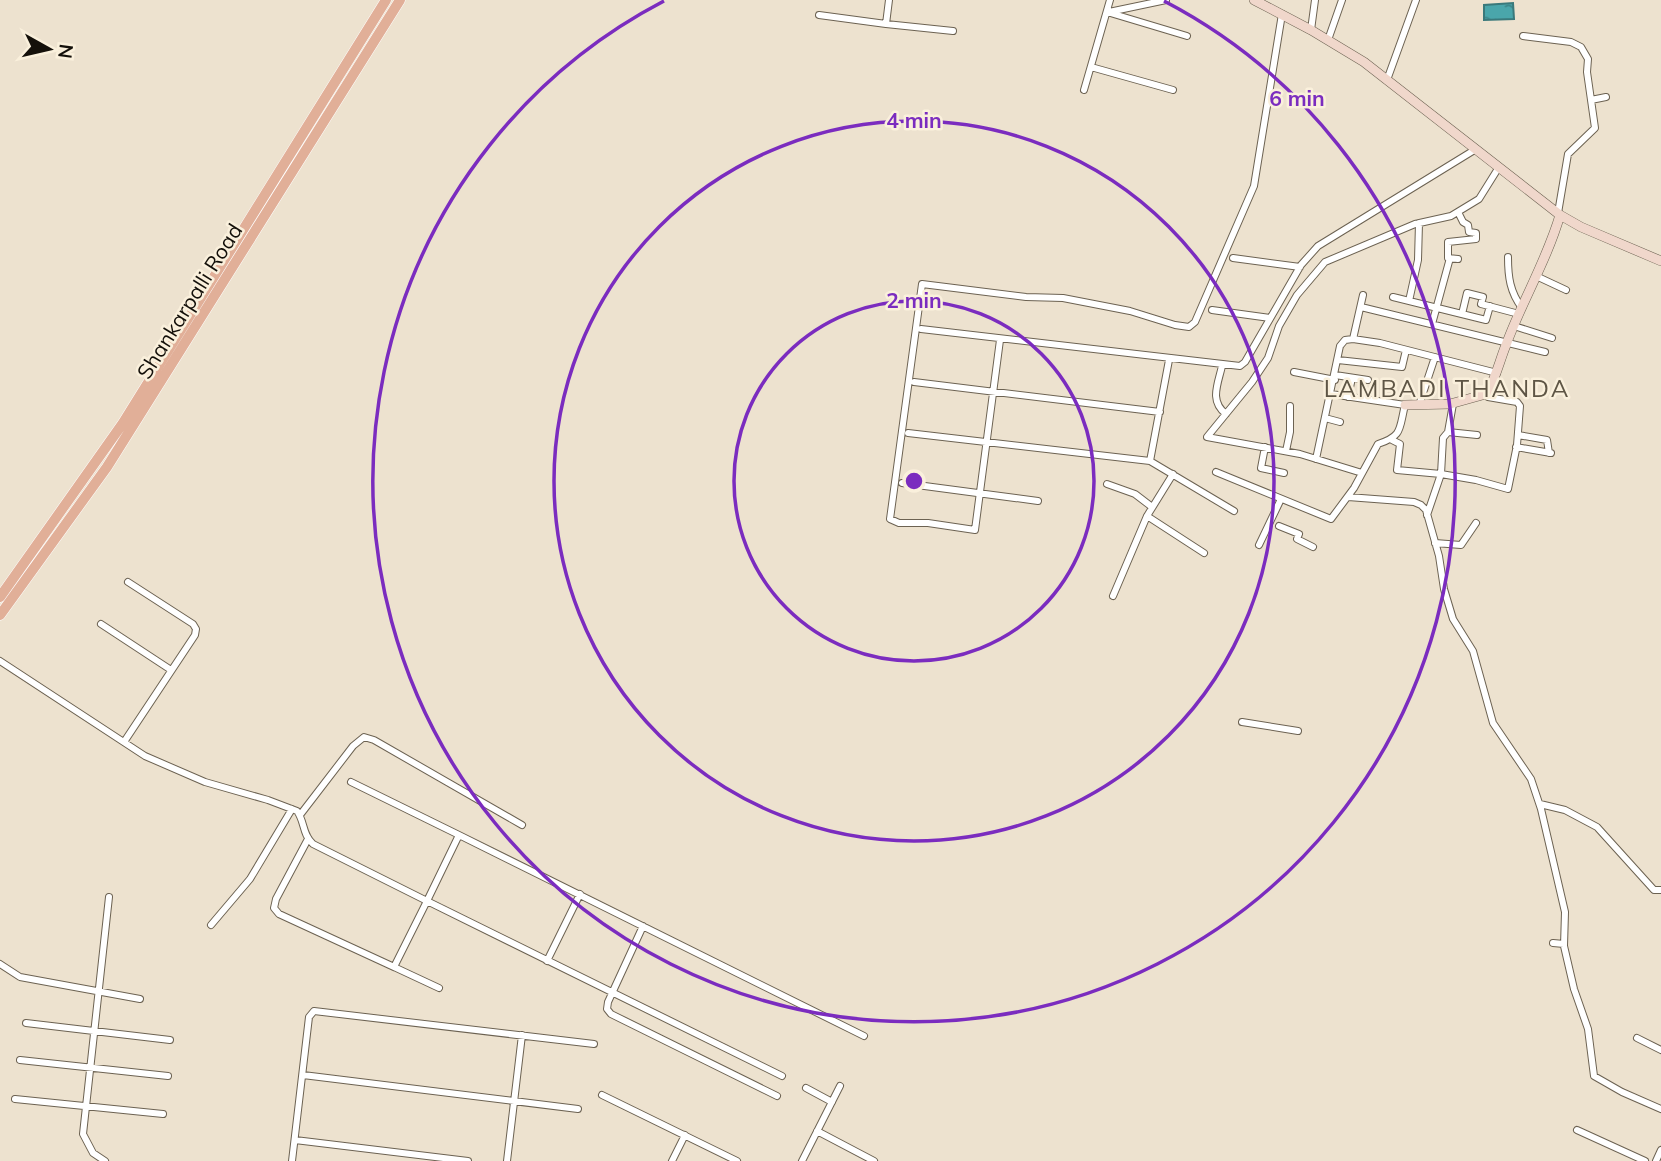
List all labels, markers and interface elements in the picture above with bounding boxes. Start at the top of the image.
north arrow [14,14,84,84]
text: N [53,43,79,60]
text: 6 min [1269,85,1325,111]
text: 4 min [886,107,942,133]
street label: Shankarpalli Road [131,218,247,384]
text: 2 min [886,287,942,313]
district label: LAMBADI THANDA [1324,373,1570,403]
centre of rings [902,469,926,493]

